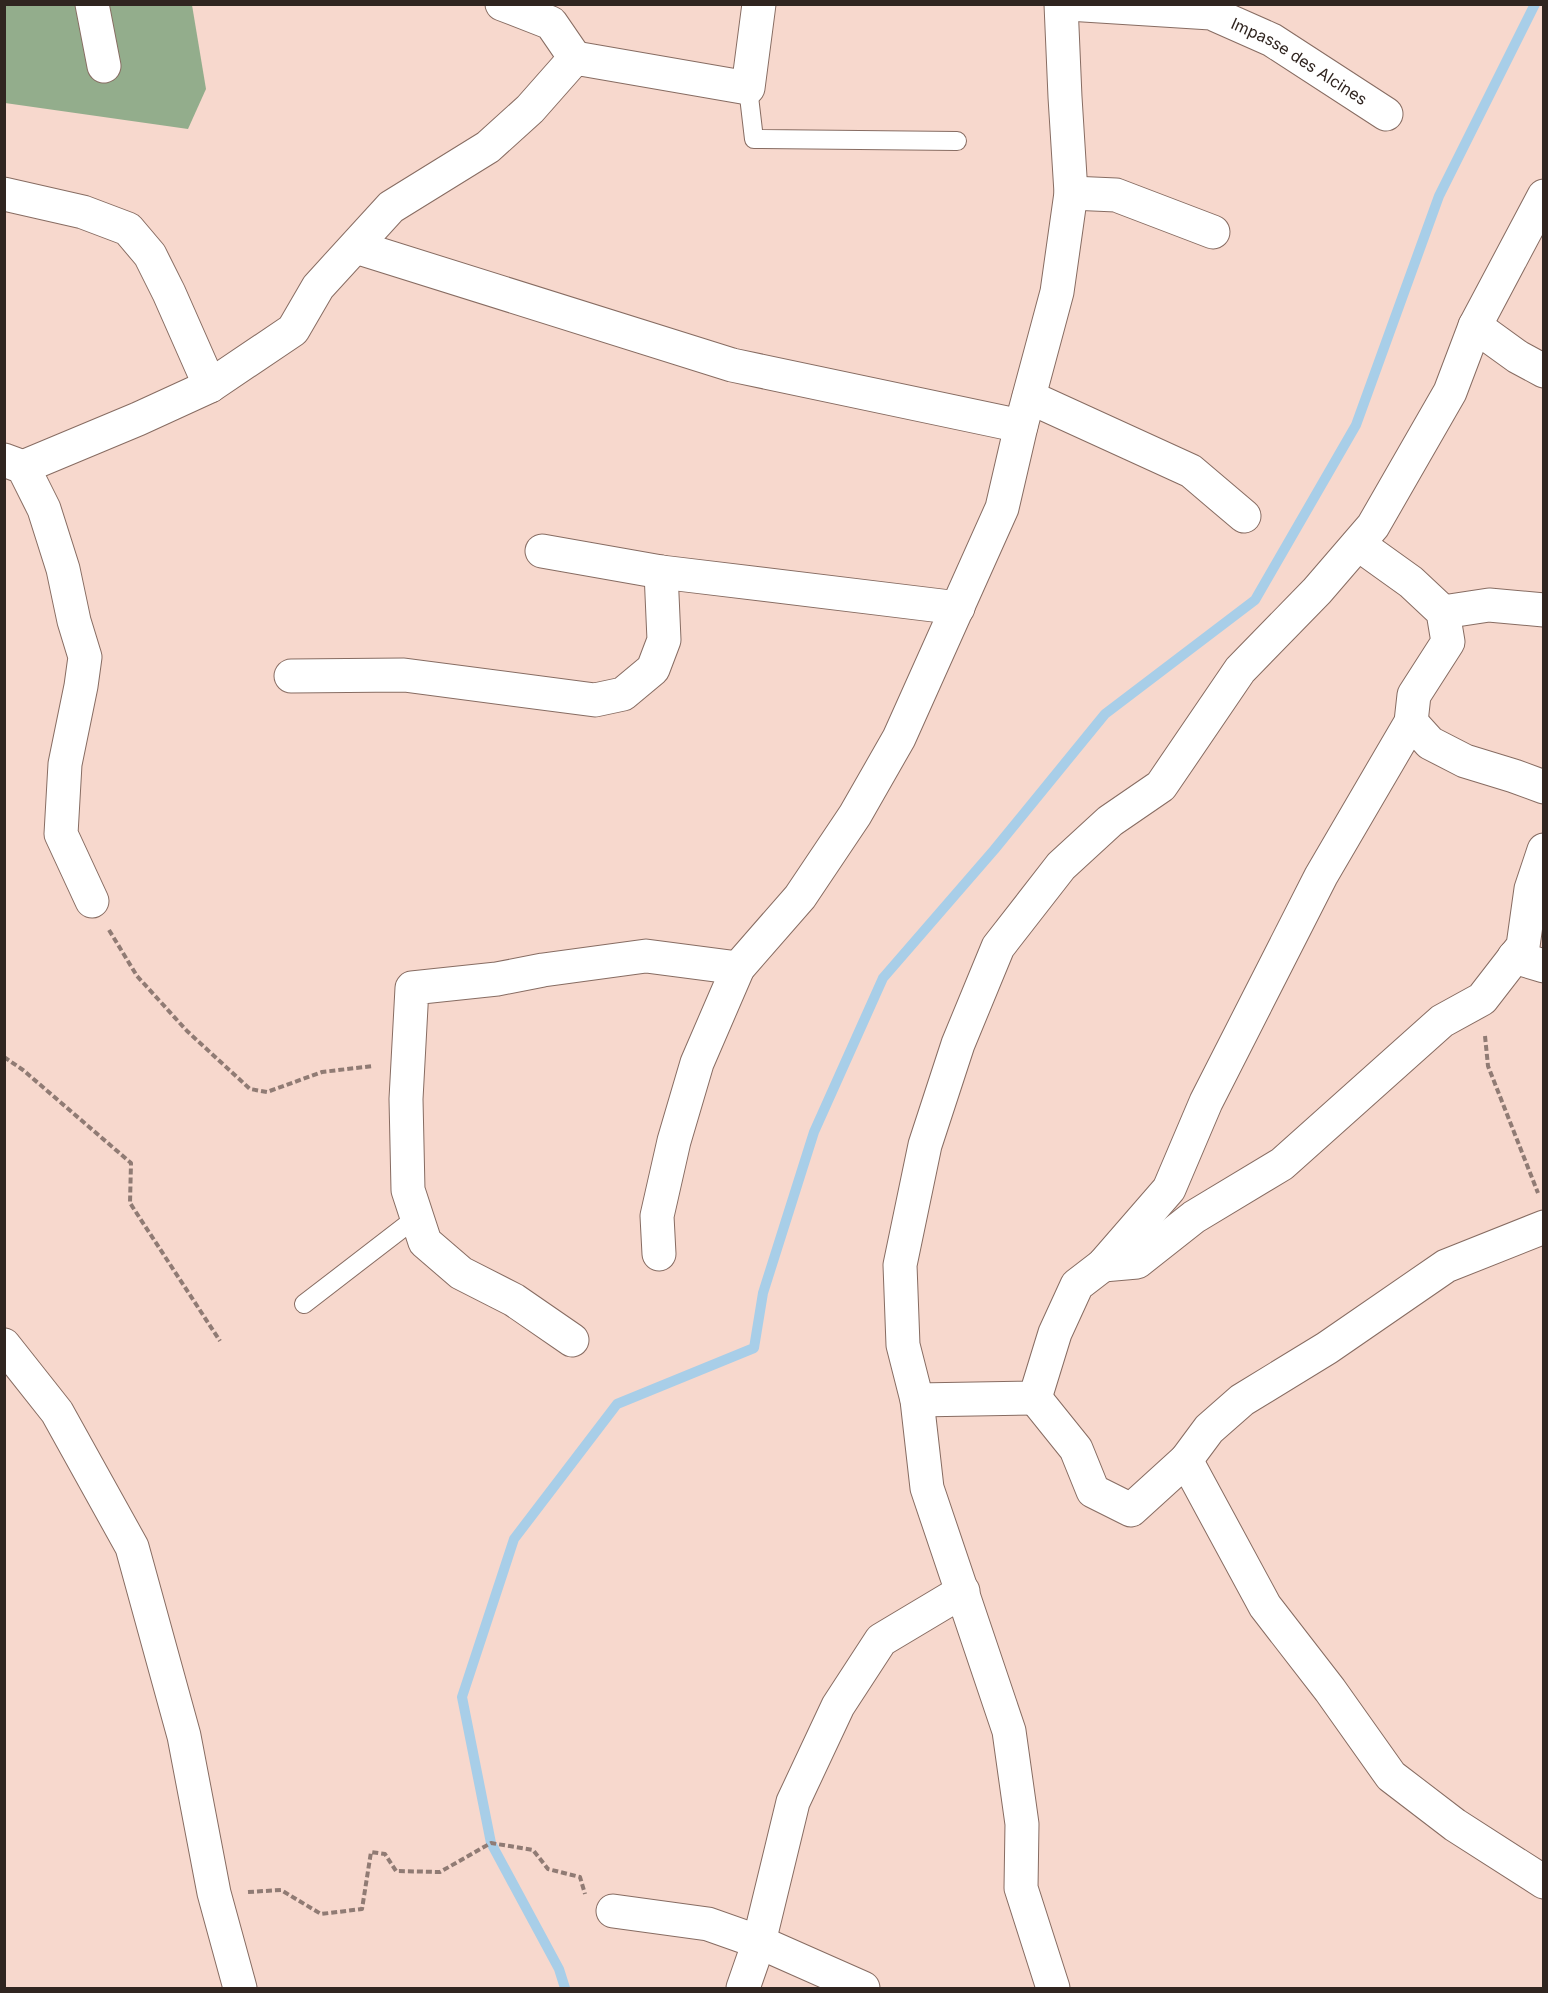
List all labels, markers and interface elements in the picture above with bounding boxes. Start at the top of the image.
street label: Impasse des Alcines [1228,13,1371,109]

